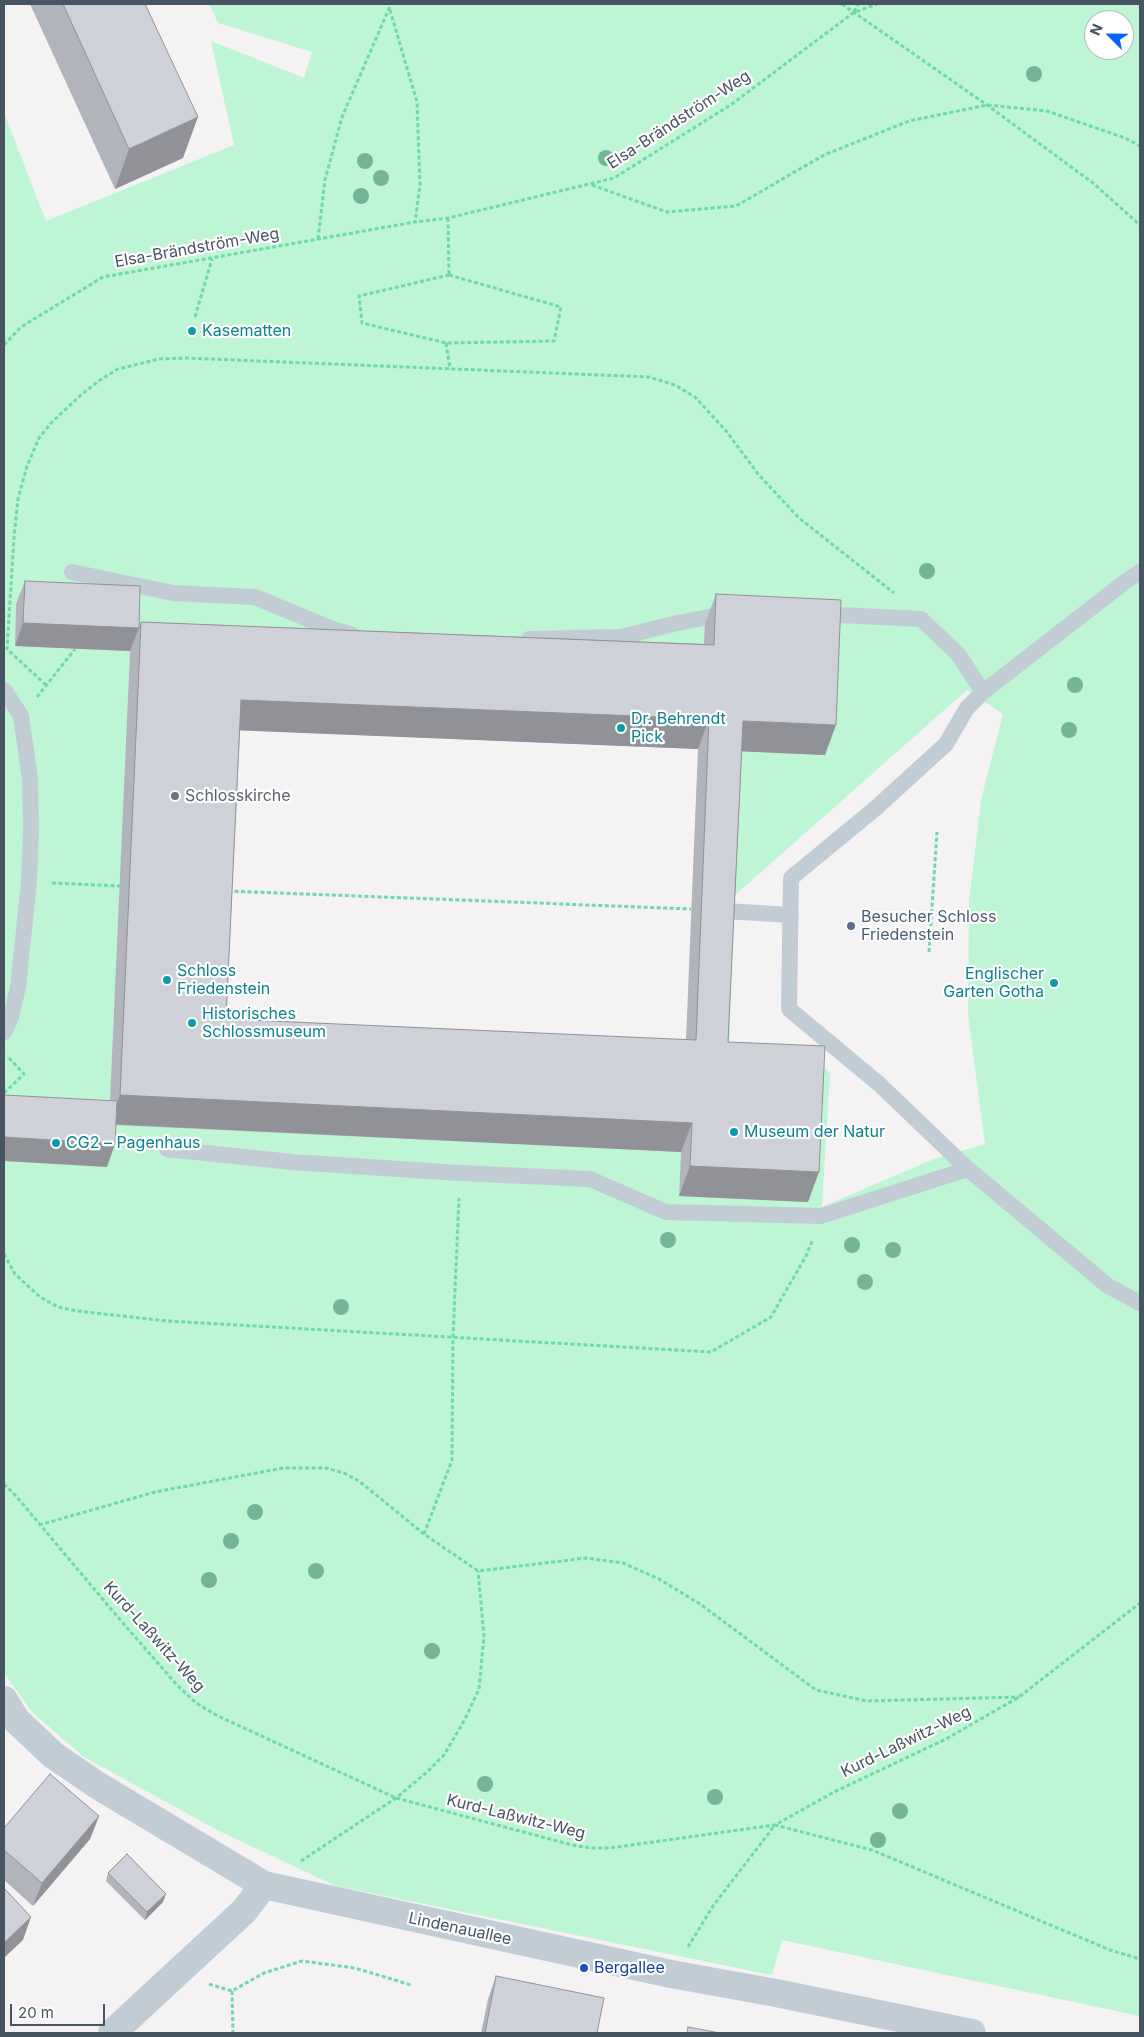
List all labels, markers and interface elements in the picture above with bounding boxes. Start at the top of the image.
north arrow [1084,10,1134,60]
text: N [1086,21,1106,38]
street label: Elsa-Brändström-Weg [604,67,754,173]
street label: Elsa-Brändström-Weg [113,224,281,272]
place label: Kasematten [202,321,291,341]
marker: Kasematten [186,325,198,337]
place label: Dr. Behrendt Pick [631,709,726,747]
marker: Dr. Behrendt Pick [615,722,627,734]
place label: Schlosskirche [185,786,291,806]
marker: Schlosskirche [169,790,181,802]
place label: Besucher Schloss Friedenstein [861,907,996,945]
marker: Besucher Schloss Friedenstein [845,920,857,932]
place label: Schloss Friedenstein [177,961,270,999]
place label: Englischer Garten Gotha [943,964,1044,1002]
marker: Schloss Friedenstein [161,974,173,986]
marker: Englischer Garten Gotha [1048,977,1060,989]
place label: Historisches Schlossmuseum [202,1004,326,1042]
marker: Historisches Schlossmuseum [186,1017,198,1029]
place label: Museum der Natur [744,1122,885,1142]
marker: Museum der Natur [728,1126,740,1138]
place label: CG2 – Pagenhaus [66,1133,201,1153]
marker: CG2 – Pagenhaus [50,1137,62,1149]
street label: Kurd-Laßwitz-Weg [99,1578,209,1696]
street label: Kurd-Laßwitz-Weg [838,1702,974,1782]
street label: Kurd-Laßwitz-Weg [445,1790,587,1844]
street label: Lindenauallee [407,1909,513,1949]
place label: Bergallee [594,1958,665,1978]
marker: Bergallee [578,1962,590,1974]
scale bar [12,1994,108,2026]
text: 20 m [18,2003,54,2022]

